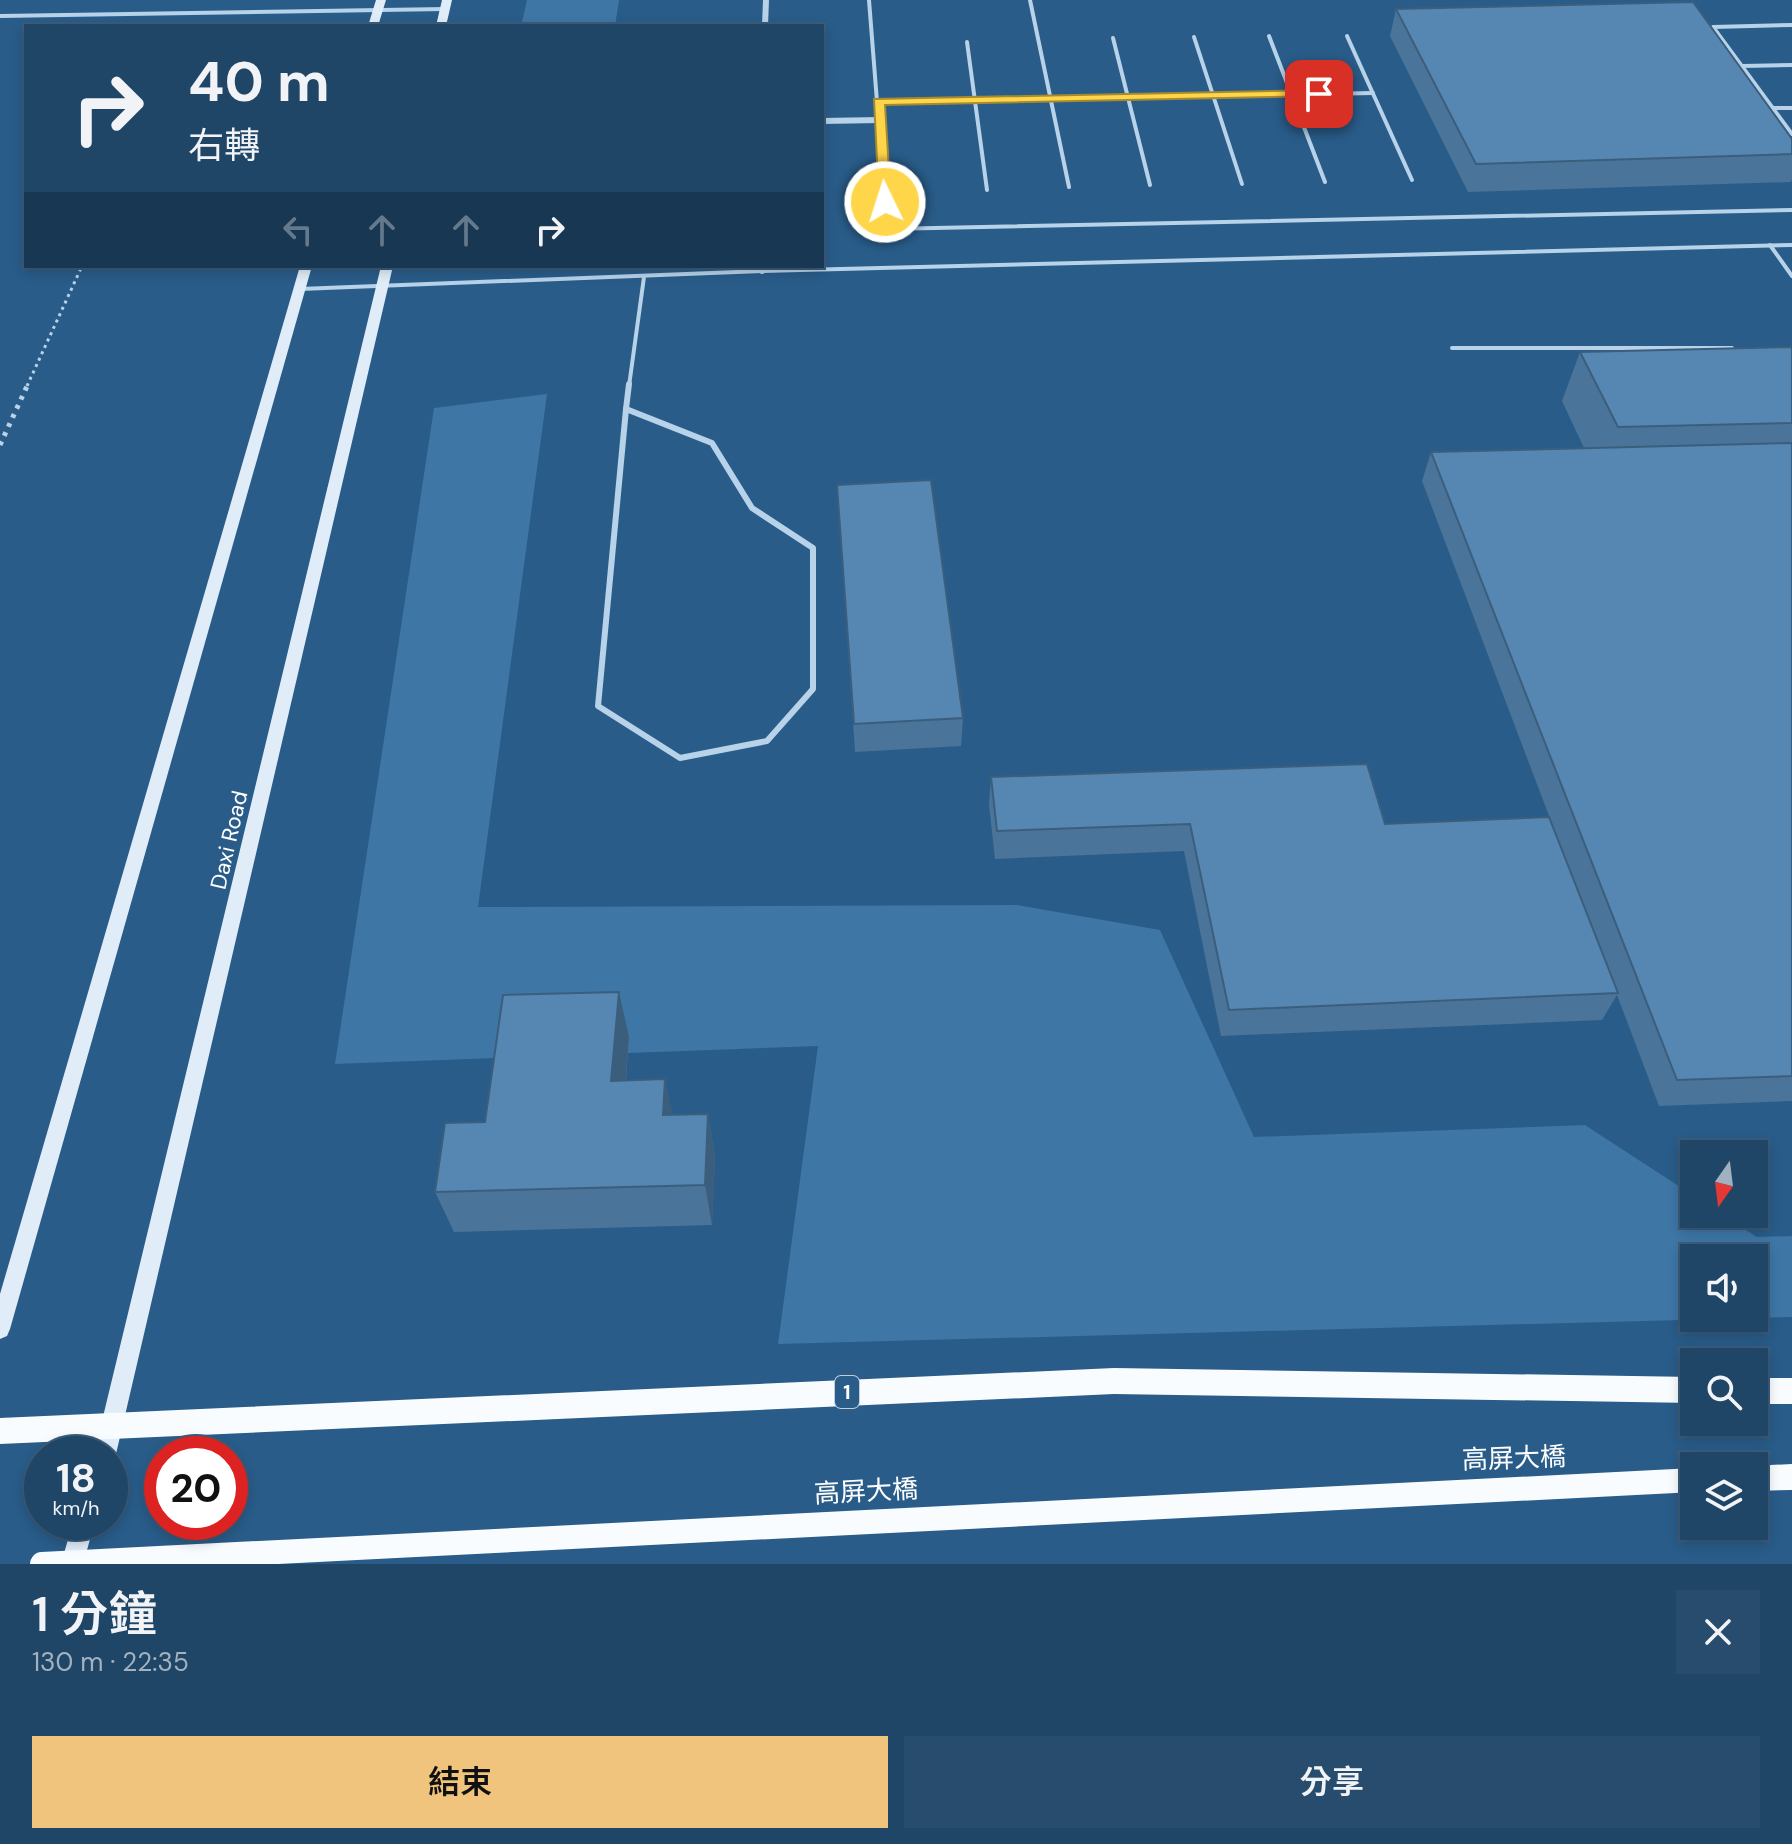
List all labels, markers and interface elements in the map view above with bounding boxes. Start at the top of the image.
text: 40 m [188,45,330,118]
icon: right [56,56,160,160]
pin [1285,60,1353,128]
icon: arrive [1297,72,1341,116]
text: 右轉 [188,122,260,169]
position arrow [843,160,927,244]
icon: left [276,208,320,252]
icon: ahead [360,208,404,252]
icon: ahead [444,208,488,252]
icon: right [528,208,572,252]
street label: Daxi Road [204,788,254,892]
north arrow [1680,1140,1768,1228]
map controls [1680,1140,1768,1540]
button: sound [1680,1244,1768,1332]
button: search [1680,1348,1768,1436]
road number: 1 [835,1376,859,1408]
speed limit sign: 20 [144,1436,248,1540]
street label: 高屏大橋 [1461,1439,1567,1477]
text: 18 [56,1452,96,1504]
button: layers [1680,1452,1768,1540]
street label: 高屏大橋 [813,1471,919,1511]
text: km/h [52,1495,100,1521]
text: 1 分鐘 [32,1583,156,1646]
button: close [1676,1590,1760,1674]
text: 130 m · 22:35 [32,1645,189,1679]
button: 結束 [32,1736,888,1828]
button: 分享 [904,1736,1760,1828]

